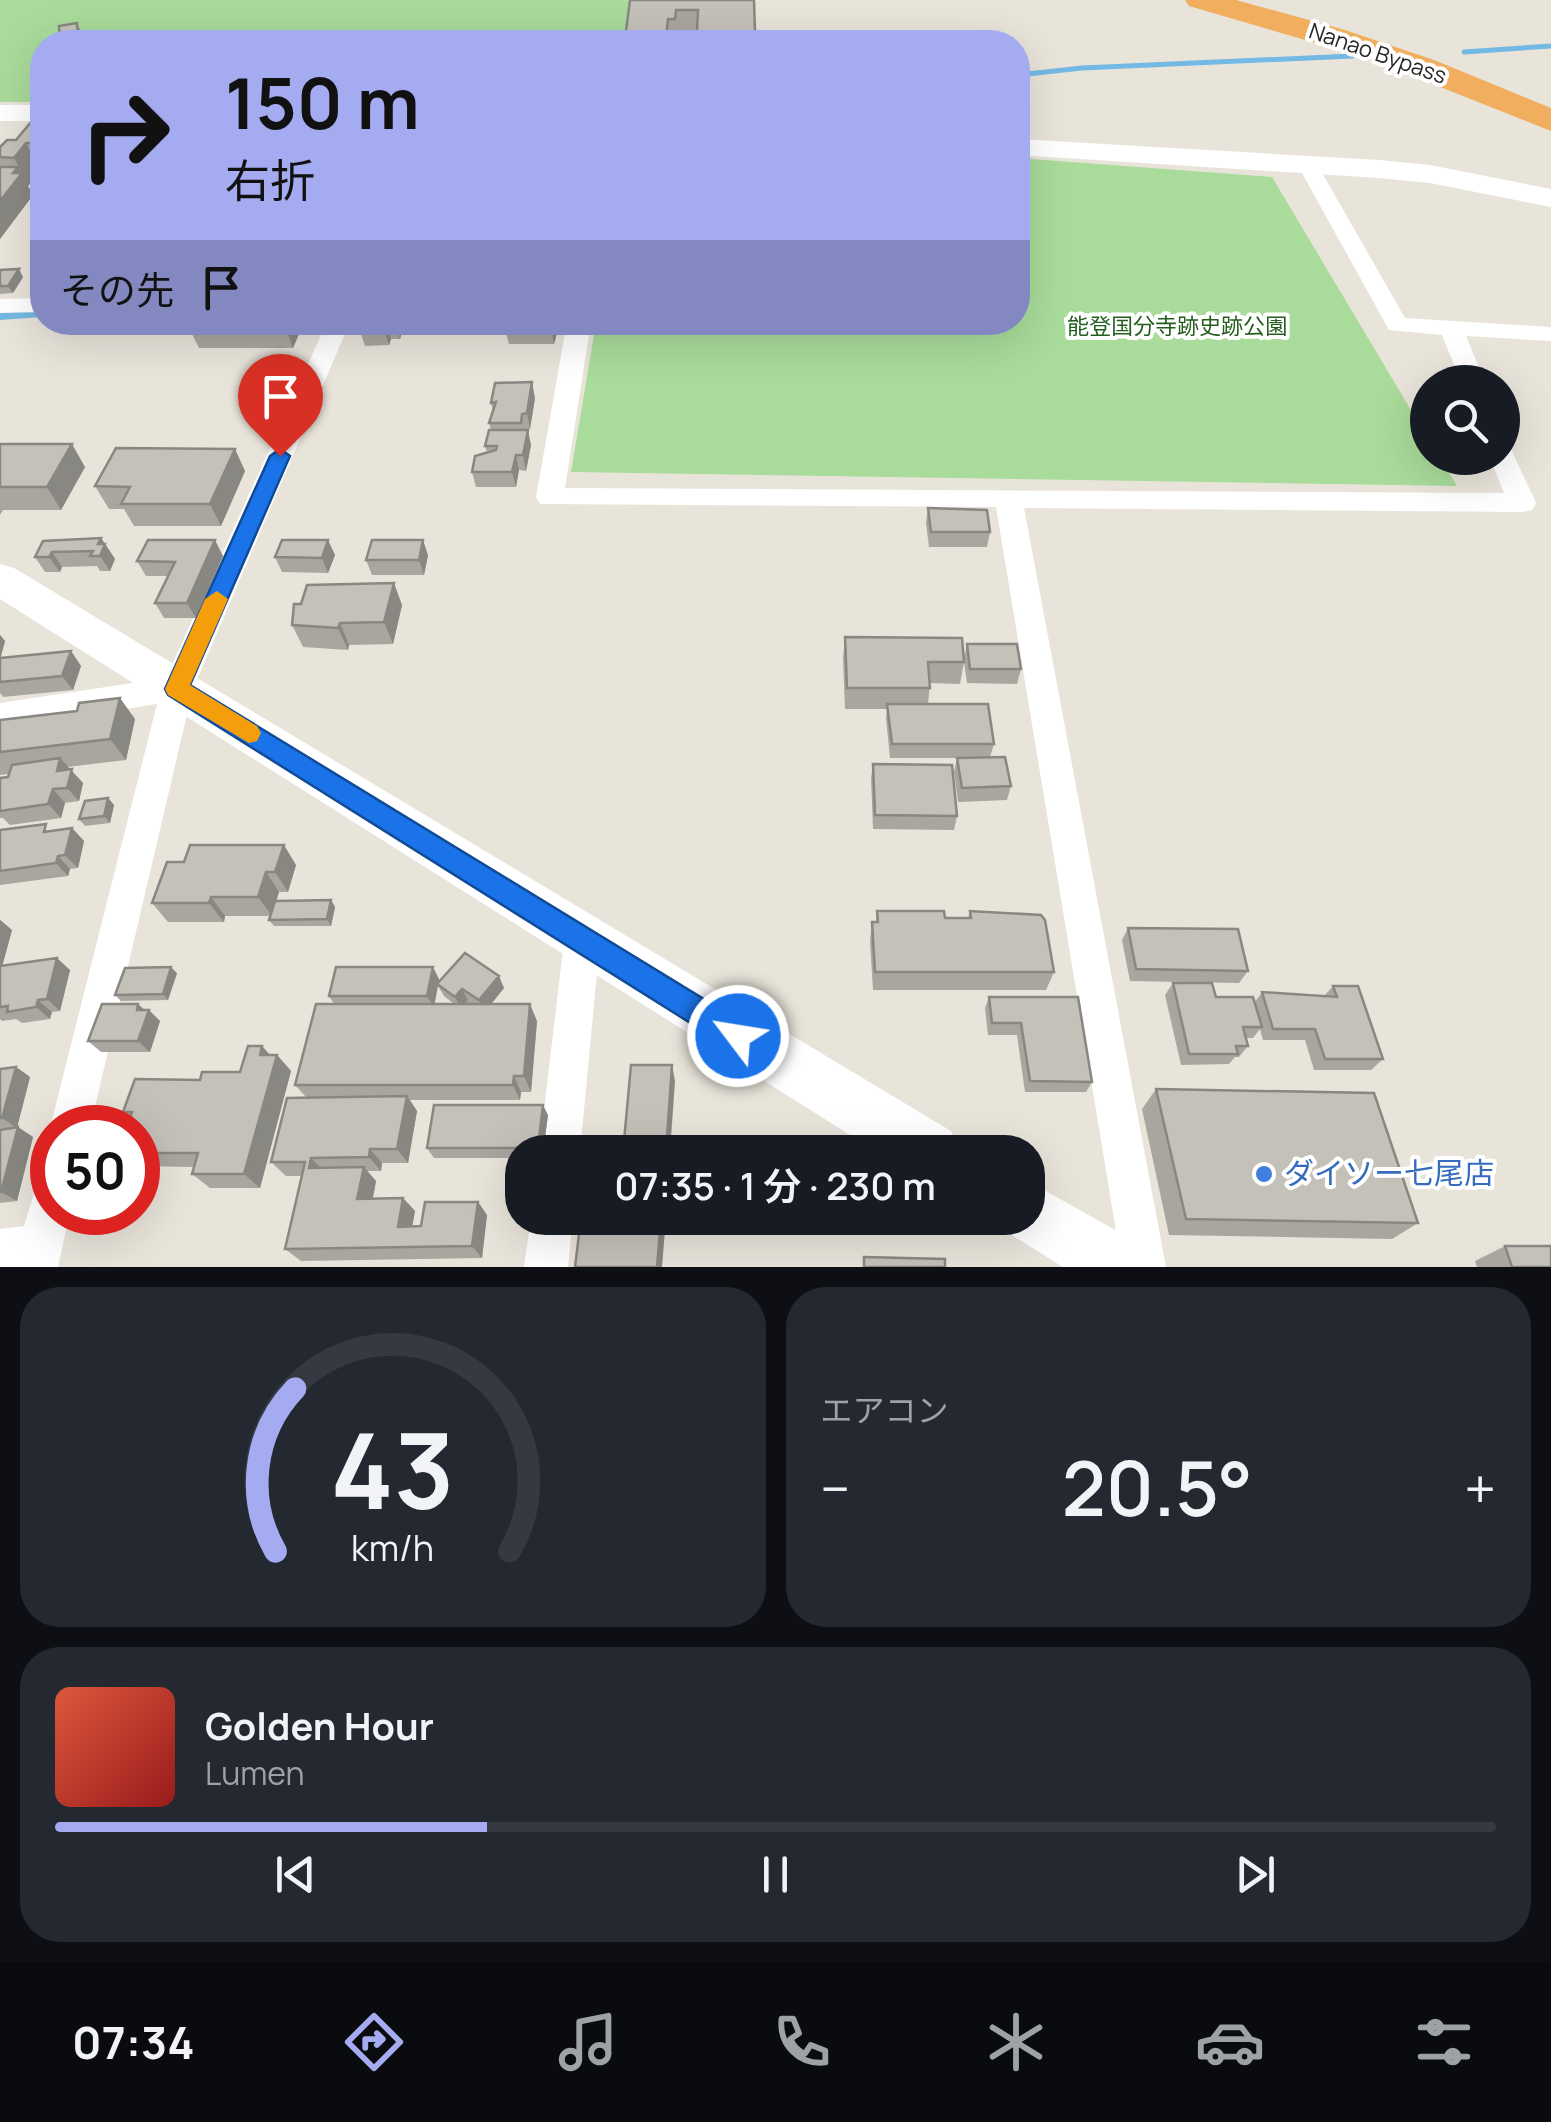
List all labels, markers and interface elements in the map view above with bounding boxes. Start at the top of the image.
street label: Nanao Bypass [1305,15,1451,91]
text: 150 m [225,54,420,150]
icon: right [60,70,190,200]
text: 右折 [225,149,315,211]
icon: arrive [194,260,249,315]
text: その先 [60,263,174,315]
park label: 能登国分寺跡史跡公園 [1067,311,1287,341]
pin [238,354,323,457]
map controls [1410,365,1520,475]
button: search [1410,365,1520,475]
icon: arrive [253,369,308,424]
position arrow [686,984,790,1088]
speed limit sign: 50 [30,1105,160,1235]
place label: ダイソー七尾店 [1284,1152,1494,1193]
text: 07:35 · 1 分 · 230 m [614,1159,936,1211]
marker: ダイソー七尾店 [1253,1163,1275,1185]
text: エアコン [821,1388,949,1432]
text: 43 [331,1398,455,1540]
text: 20.5° [1062,1436,1253,1539]
text: − [821,1450,850,1526]
text: + [1464,1450,1496,1526]
text: km/h [351,1523,434,1572]
text: Golden Hour [205,1699,434,1751]
text: Lumen [205,1751,305,1795]
icon: previous [268,1847,323,1902]
icon: pause [748,1847,803,1902]
icon: next [1228,1847,1283,1902]
icon: directions [339,2007,409,2077]
icon: music [553,2007,623,2077]
icon: phone [767,2007,837,2077]
icon: climate [981,2007,1051,2077]
icon: car [1195,2007,1265,2077]
icon: filters [1409,2007,1479,2077]
text: 07:34 [72,2011,195,2073]

